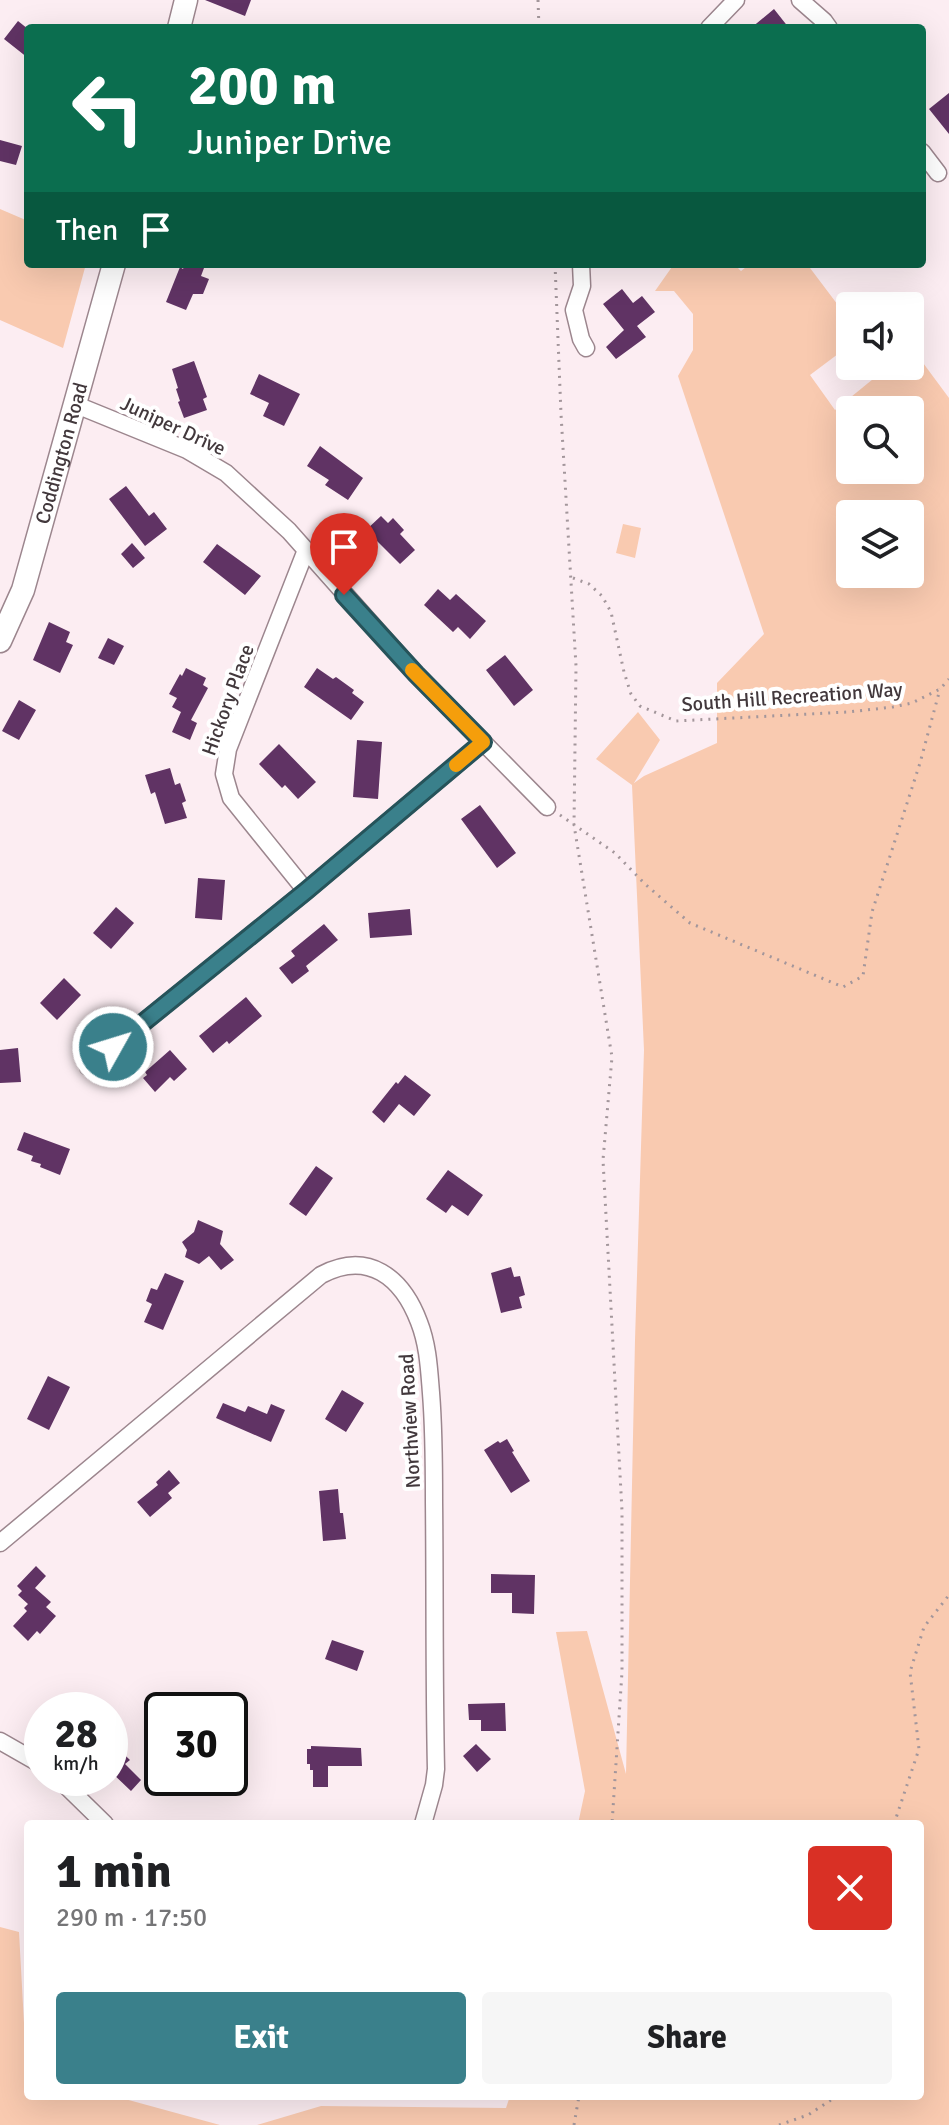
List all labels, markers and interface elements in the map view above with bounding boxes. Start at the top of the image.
text: 200 m [188,51,336,120]
icon: left [56,56,160,160]
text: Juniper Drive [188,120,392,165]
icon: arrive [134,208,178,252]
text: Then [56,212,118,249]
map controls [836,292,924,588]
button: sound [836,292,924,380]
street label: Coddington Road [30,380,93,527]
street label: Juniper Drive [116,391,230,461]
button: search [836,396,924,484]
button: layers [836,500,924,588]
pin [310,513,378,595]
icon: arrive [322,525,366,569]
street label: Hickory Place [196,641,260,759]
street label: South Hill Recreation Way [681,677,904,717]
position arrow [71,1005,155,1089]
street label: Northview Road [394,1353,426,1489]
speed limit sign: 30 [144,1692,248,1796]
text: 28 [54,1709,98,1759]
text: km/h [53,1751,99,1776]
text: 1 min [56,1842,172,1901]
button: close [808,1846,892,1930]
text: 290 m · 17:50 [56,1902,207,1934]
button: Exit [56,1992,466,2084]
button: Share [482,1992,892,2084]

